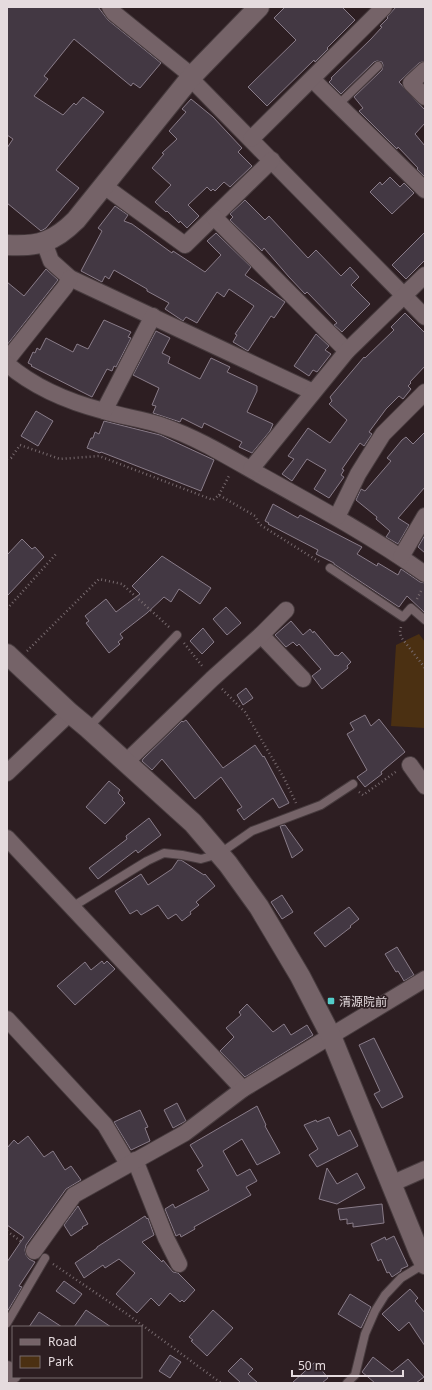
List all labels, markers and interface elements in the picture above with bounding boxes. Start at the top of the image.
place label: 清源院前 [339,993,387,1010]
marker: 清源院前 [326,996,336,1006]
legend [12,1326,142,1378]
text: Road [48,1333,77,1350]
scale bar [292,1352,403,1378]
text: Park [48,1353,74,1370]
text: 50 m [298,1357,326,1374]

